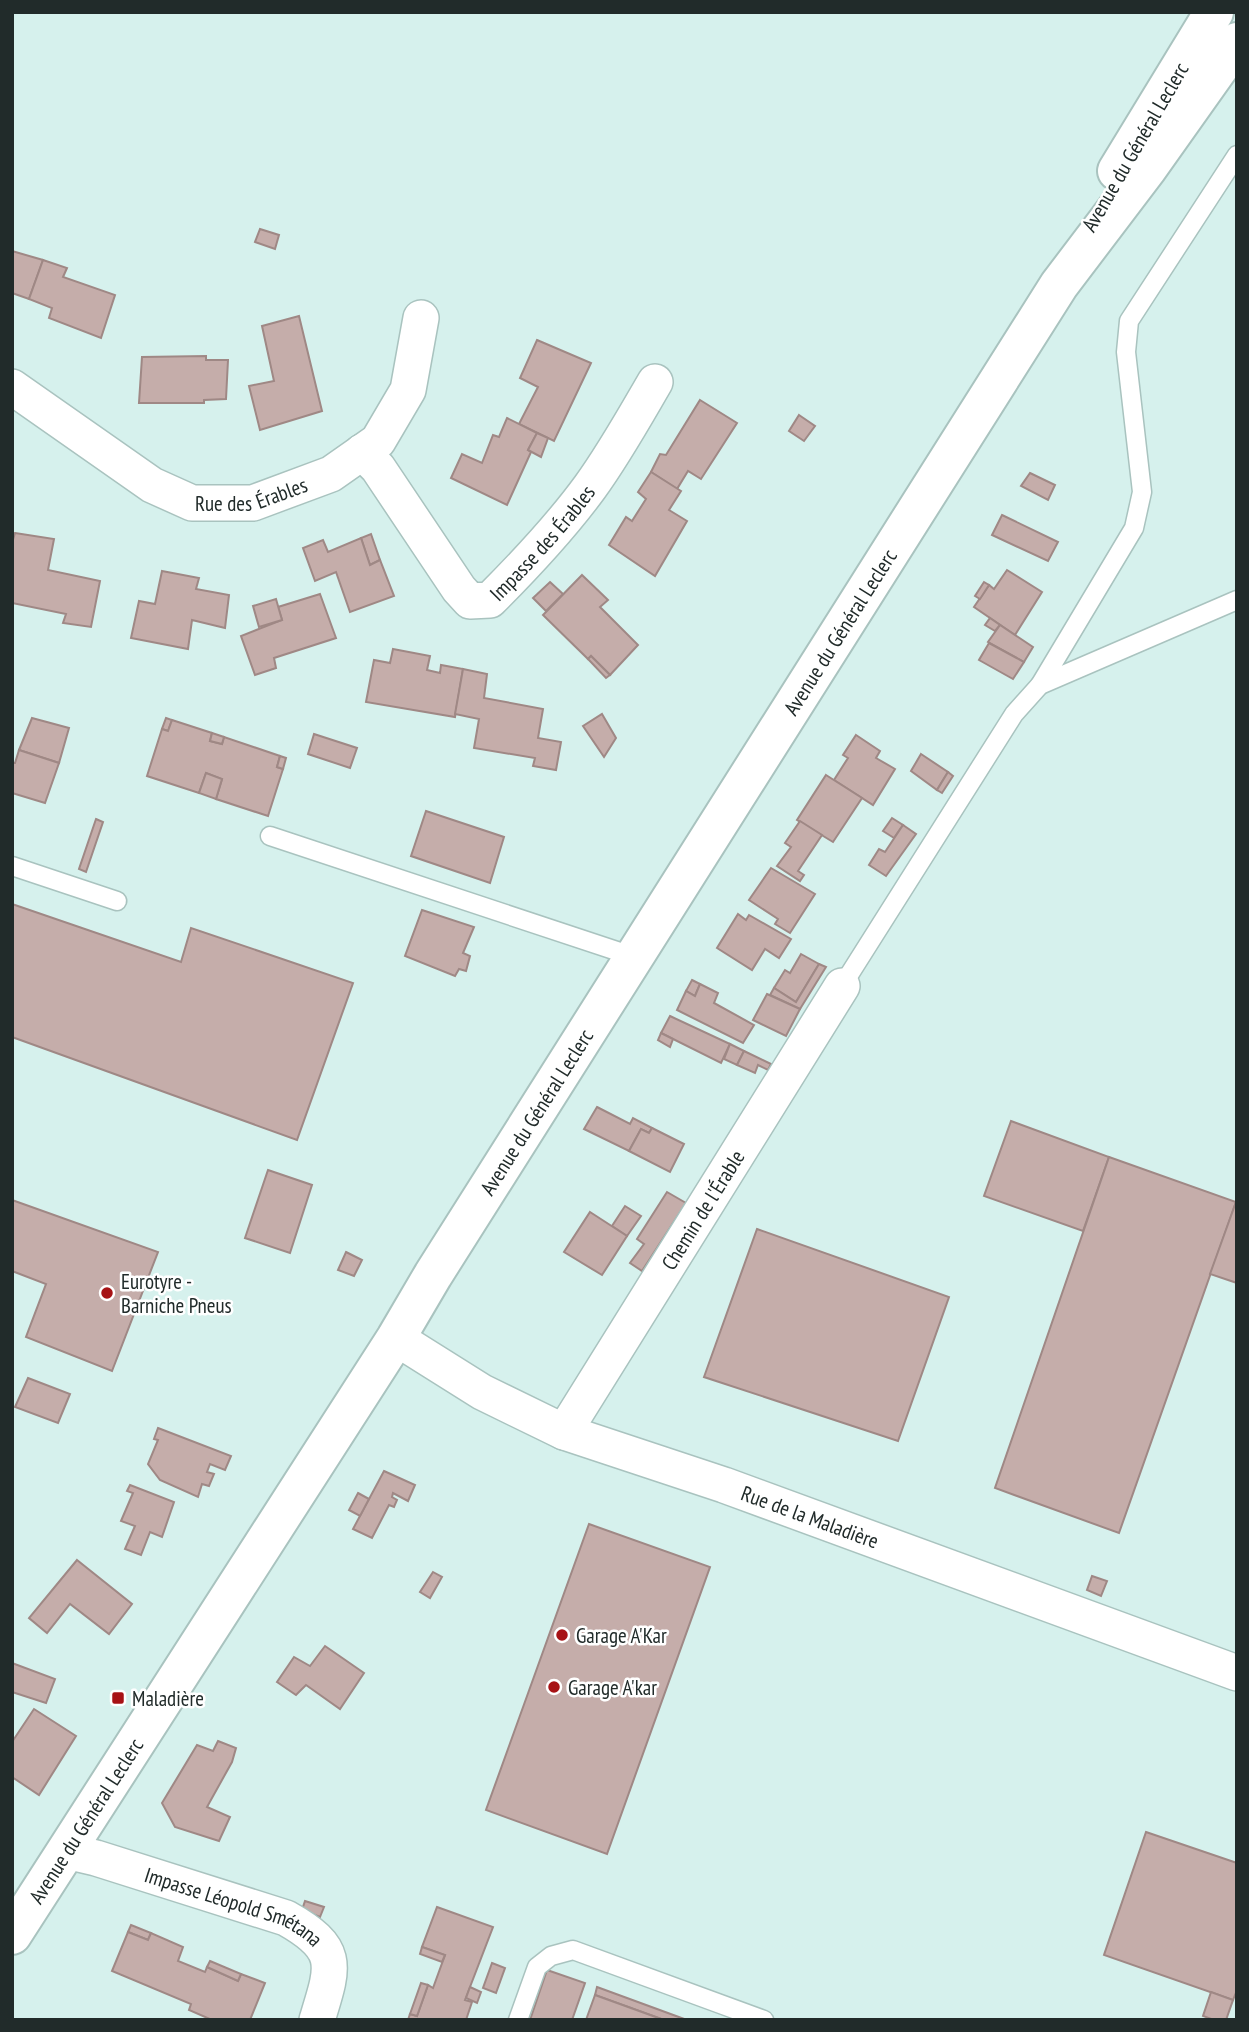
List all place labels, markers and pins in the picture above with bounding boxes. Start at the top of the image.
place label: Eurotyre - Barniche Pneus [121,1268,232,1319]
marker: Eurotyre - Barniche Pneus [99,1285,115,1301]
place label: Garage A'Kar [576,1622,667,1649]
marker: Garage A'Kar [554,1627,570,1643]
place label: Garage A'kar [568,1674,657,1701]
marker: Garage A'kar [546,1679,562,1695]
place label: Maladière [132,1685,204,1712]
marker: Maladière [110,1690,126,1706]

